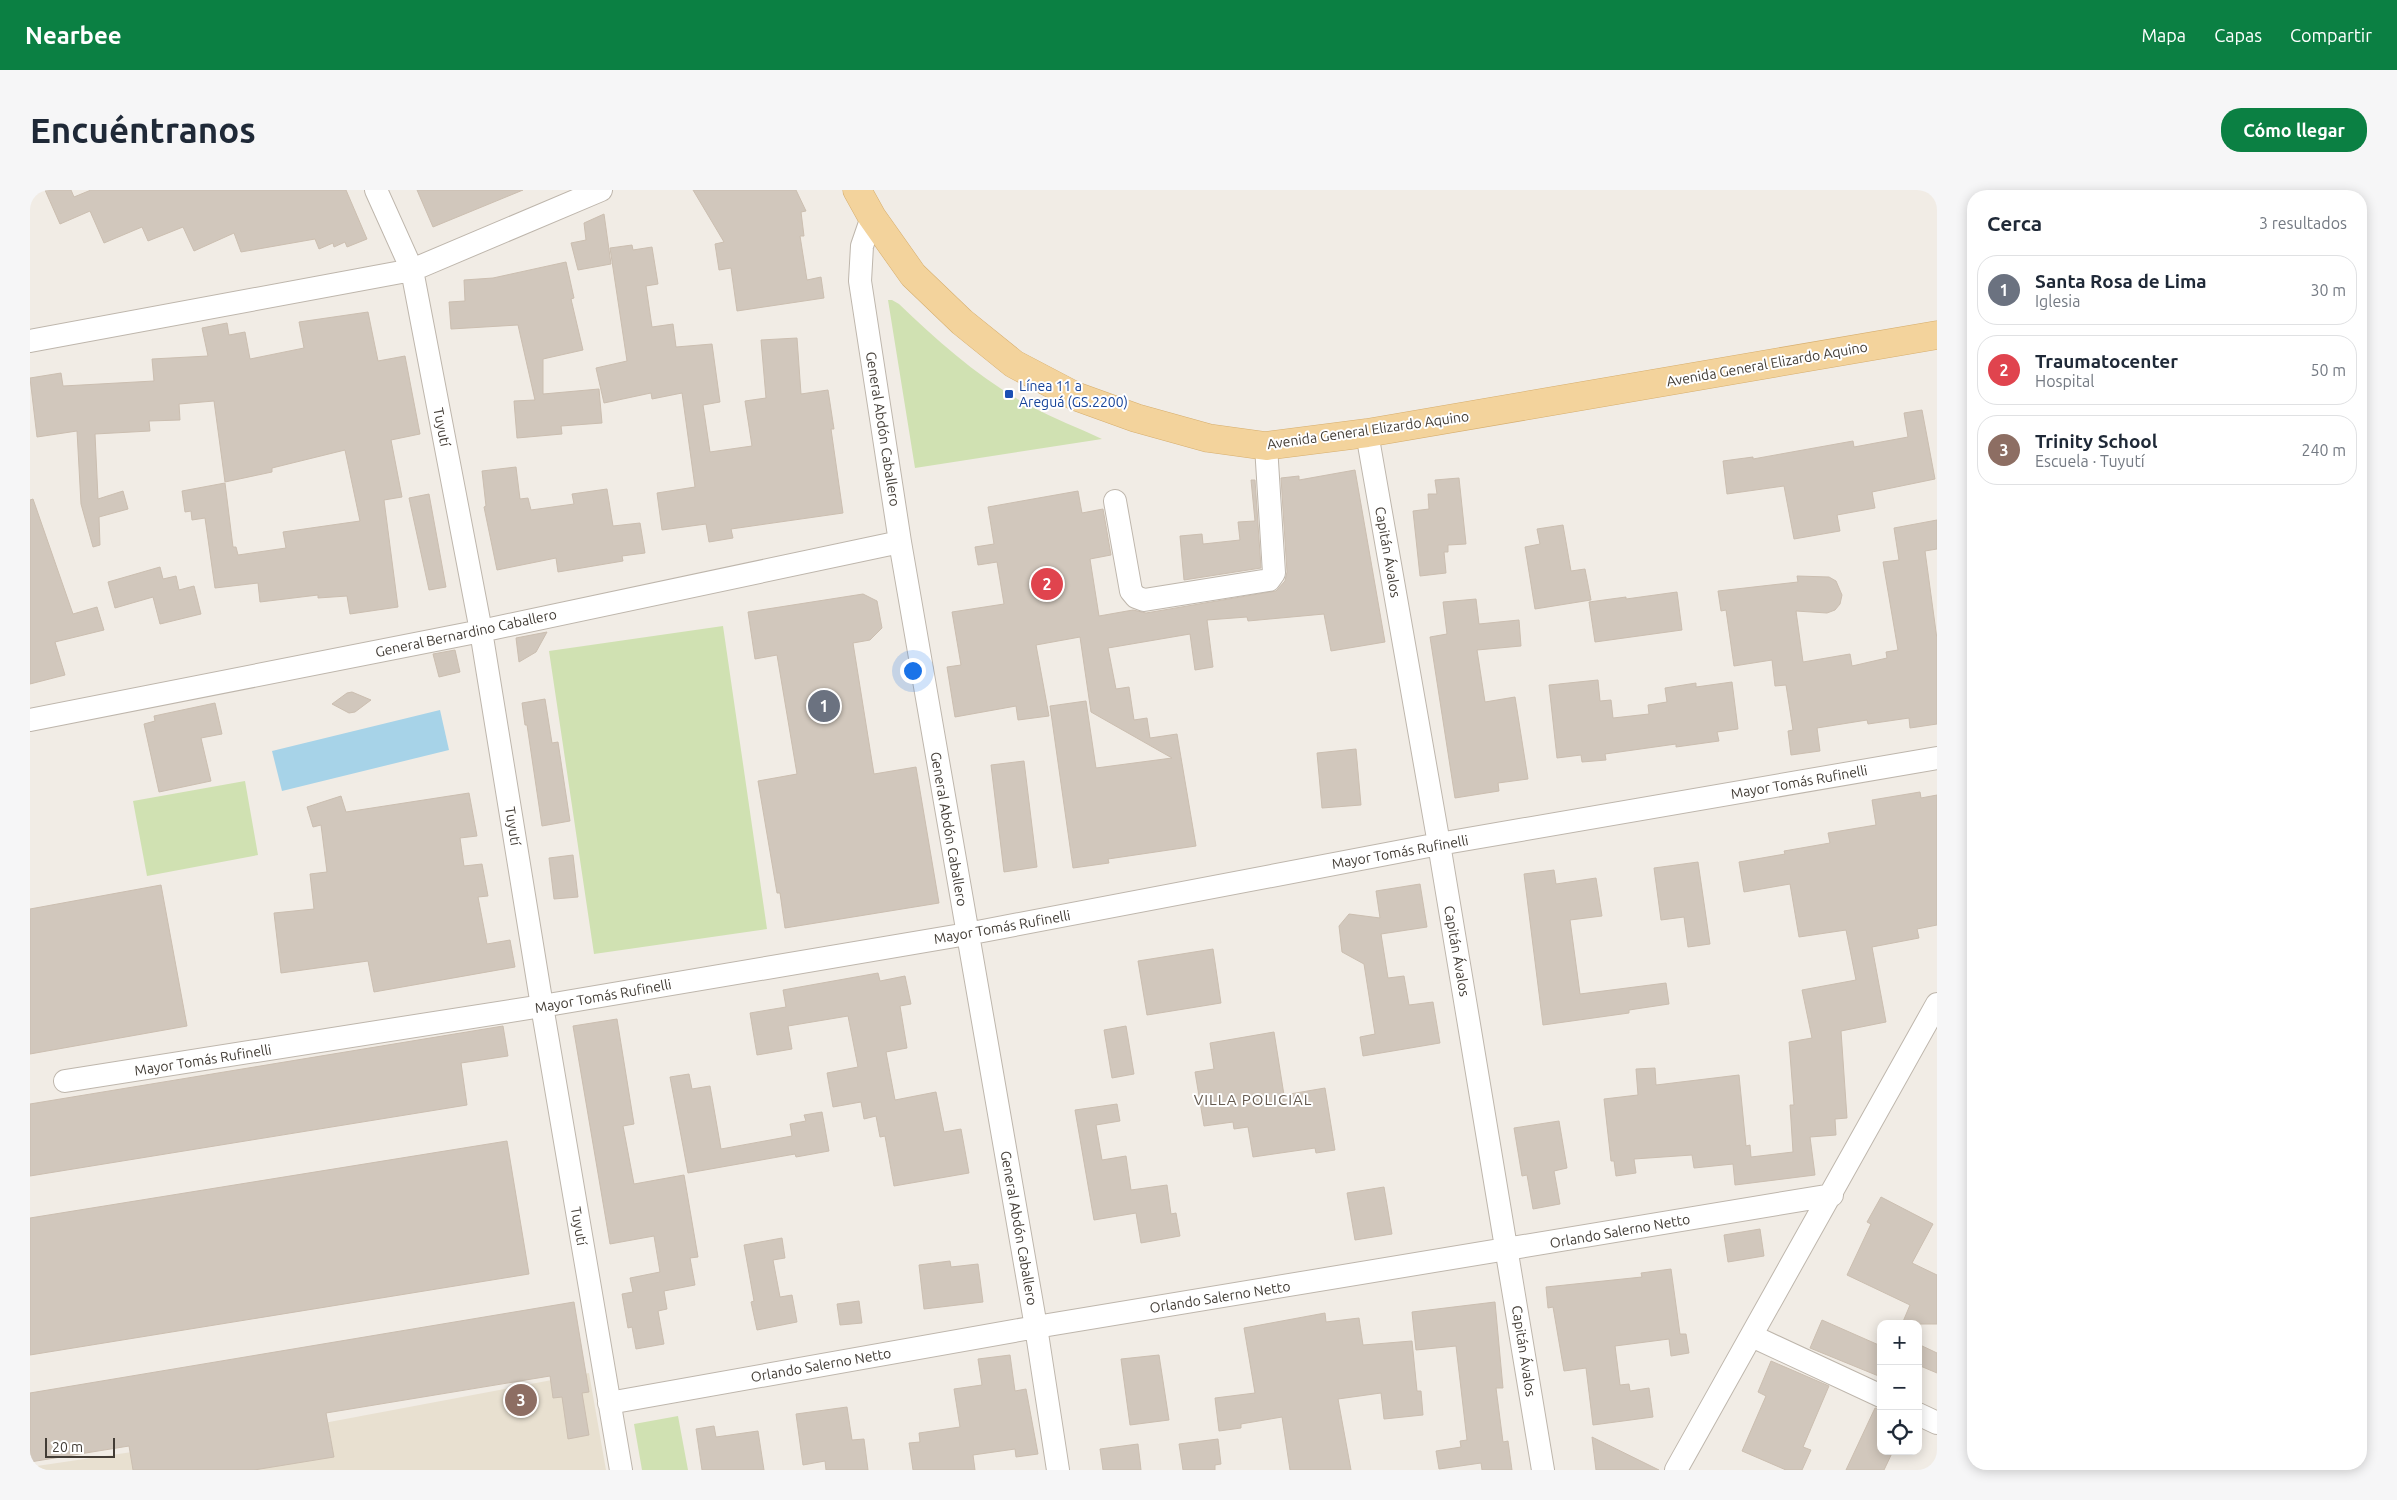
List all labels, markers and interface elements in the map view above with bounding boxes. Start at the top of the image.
text: Nearbee [25,22,122,49]
text: Mapa [2141,25,2186,45]
text: Capas [2214,25,2262,45]
text: Compartir [2290,25,2372,45]
button: Cómo llegar [2221,108,2367,152]
text: Encuéntranos [30,110,256,150]
text: Cerca [1987,211,2042,235]
text: 3 resultados [2259,214,2347,232]
text: Santa Rosa de Lima [2035,270,2207,292]
text: 1 [1999,281,2009,299]
text: 30 m [2310,281,2346,299]
text: Iglesia [2035,292,2080,310]
street label: Avenida General Elizardo Aquino [1665,338,1869,390]
street label: General Abdón Caballero [863,350,903,508]
text: Traumatocenter [2035,350,2178,372]
text: 2 [1999,361,2009,379]
text: 50 m [2310,361,2346,379]
text: Hospital [2035,372,2094,390]
place label: Línea 11 a Areguá (GS.2200) [1019,378,1128,410]
marker: Línea 11 a Areguá (GS.2200) [1003,388,1015,400]
street label: Tuyutí [430,406,454,448]
street label: Avenida General Elizardo Aquino [1266,408,1470,452]
text: Trinity School [2035,430,2158,452]
text: 3 [1999,441,2009,459]
text: 240 m [2301,441,2346,459]
text: Escuela · Tuyutí [2035,452,2145,470]
street label: Capitán Ávalos [1372,505,1405,599]
pin: 2 [1031,565,1063,603]
street label: General Bernardino Caballero [374,606,558,660]
your location [900,658,926,684]
pin: 1 [808,687,840,725]
street label: General Abdón Caballero [928,750,970,908]
street label: Mayor Tomás Rufinelli [1729,762,1869,802]
street label: Tuyutí [502,805,524,847]
street label: Mayor Tomás Rufinelli [1330,832,1470,872]
street label: Capitán Ávalos [1441,904,1474,998]
street label: Mayor Tomás Rufinelli [932,907,1072,947]
street label: Mayor Tomás Rufinelli [533,976,673,1016]
street label: Mayor Tomás Rufinelli [133,1041,273,1079]
district label: VILLA POLICIAL [1194,1091,1312,1108]
street label: General Abdón Caballero [998,1149,1040,1307]
street label: Tuyutí [568,1205,590,1247]
street label: Orlando Salerno Netto [1549,1211,1691,1251]
street label: Orlando Salerno Netto [1149,1278,1291,1316]
street label: Capitán Ávalos [1509,1304,1540,1398]
map controls [1877,1320,1922,1455]
button: + [1877,1320,1922,1365]
street label: Orlando Salerno Netto [750,1345,892,1385]
button: − [1877,1365,1922,1410]
pin: 3 [505,1381,537,1419]
button: locate [1877,1410,1922,1455]
scale bar [45,1435,115,1458]
text: 20 m [52,1439,83,1455]

